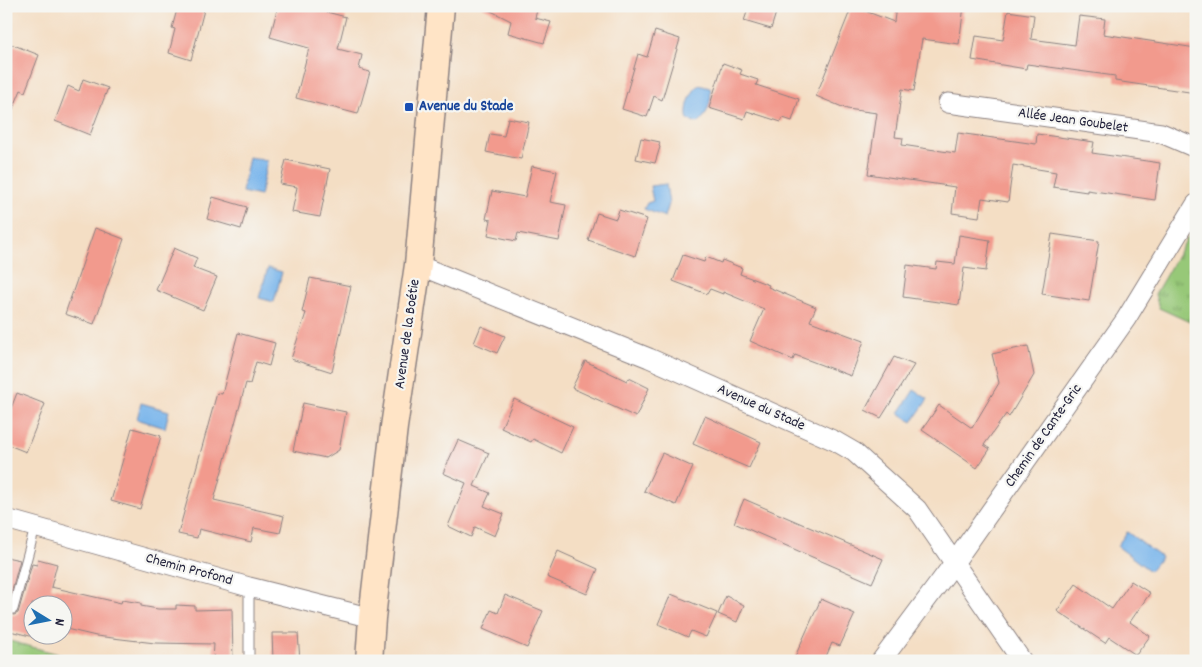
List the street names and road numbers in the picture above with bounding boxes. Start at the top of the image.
street label: Allée Jean Goubelet [1017,102,1130,140]
street label: Avenue de la Boétie [389,277,427,390]
street label: Avenue du Stade [713,379,809,437]
street label: Chemin de Cante-Gric [1000,380,1088,492]
street label: Chemin Profond [143,548,235,592]

